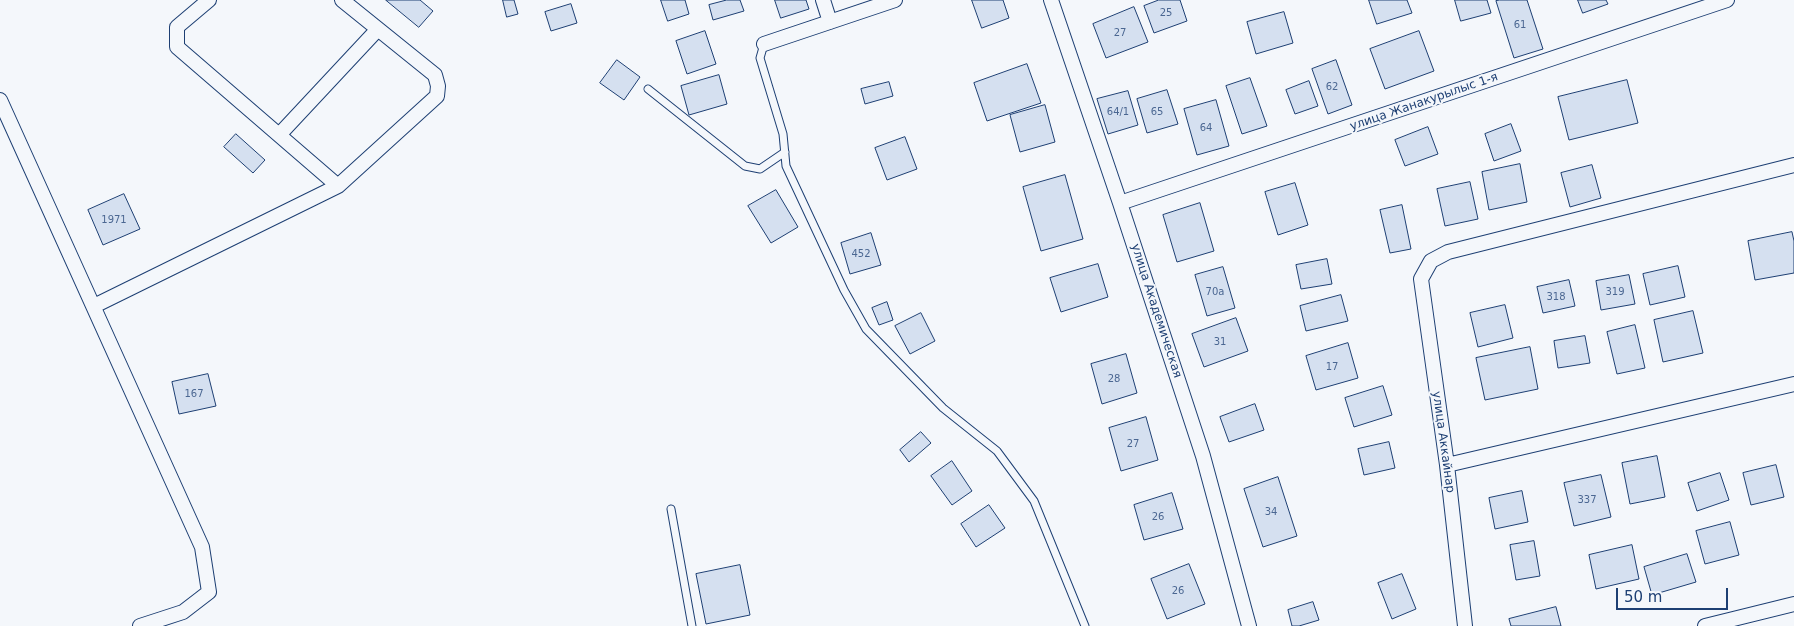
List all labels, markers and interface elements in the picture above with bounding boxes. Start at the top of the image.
house number: 25 [1160,7,1172,19]
house number: 61 [1514,19,1526,31]
house number: 27 [1114,27,1126,39]
street label: улица Жанакурылыс 1-я [1348,70,1500,134]
house number: 62 [1326,81,1338,93]
house number: 64/1 [1107,106,1129,118]
house number: 65 [1151,106,1163,118]
house number: 64 [1200,122,1212,134]
house number: 1971 [101,214,127,226]
street label: улица Академическая [1127,242,1185,380]
house number: 452 [851,248,871,260]
house number: 70а [1206,286,1224,298]
house number: 319 [1605,286,1625,298]
house number: 318 [1546,291,1566,303]
house number: 31 [1214,336,1226,348]
house number: 17 [1326,361,1338,373]
house number: 28 [1108,373,1120,385]
house number: 167 [184,388,204,400]
street label: улица Аккайнар [1429,390,1457,494]
house number: 27 [1127,438,1139,450]
house number: 337 [1577,494,1597,506]
house number: 34 [1265,506,1277,518]
house number: 26 [1152,511,1164,523]
scale bar [1619,578,1732,610]
house number: 26 [1172,585,1184,597]
text: 50 m [1624,588,1662,606]

